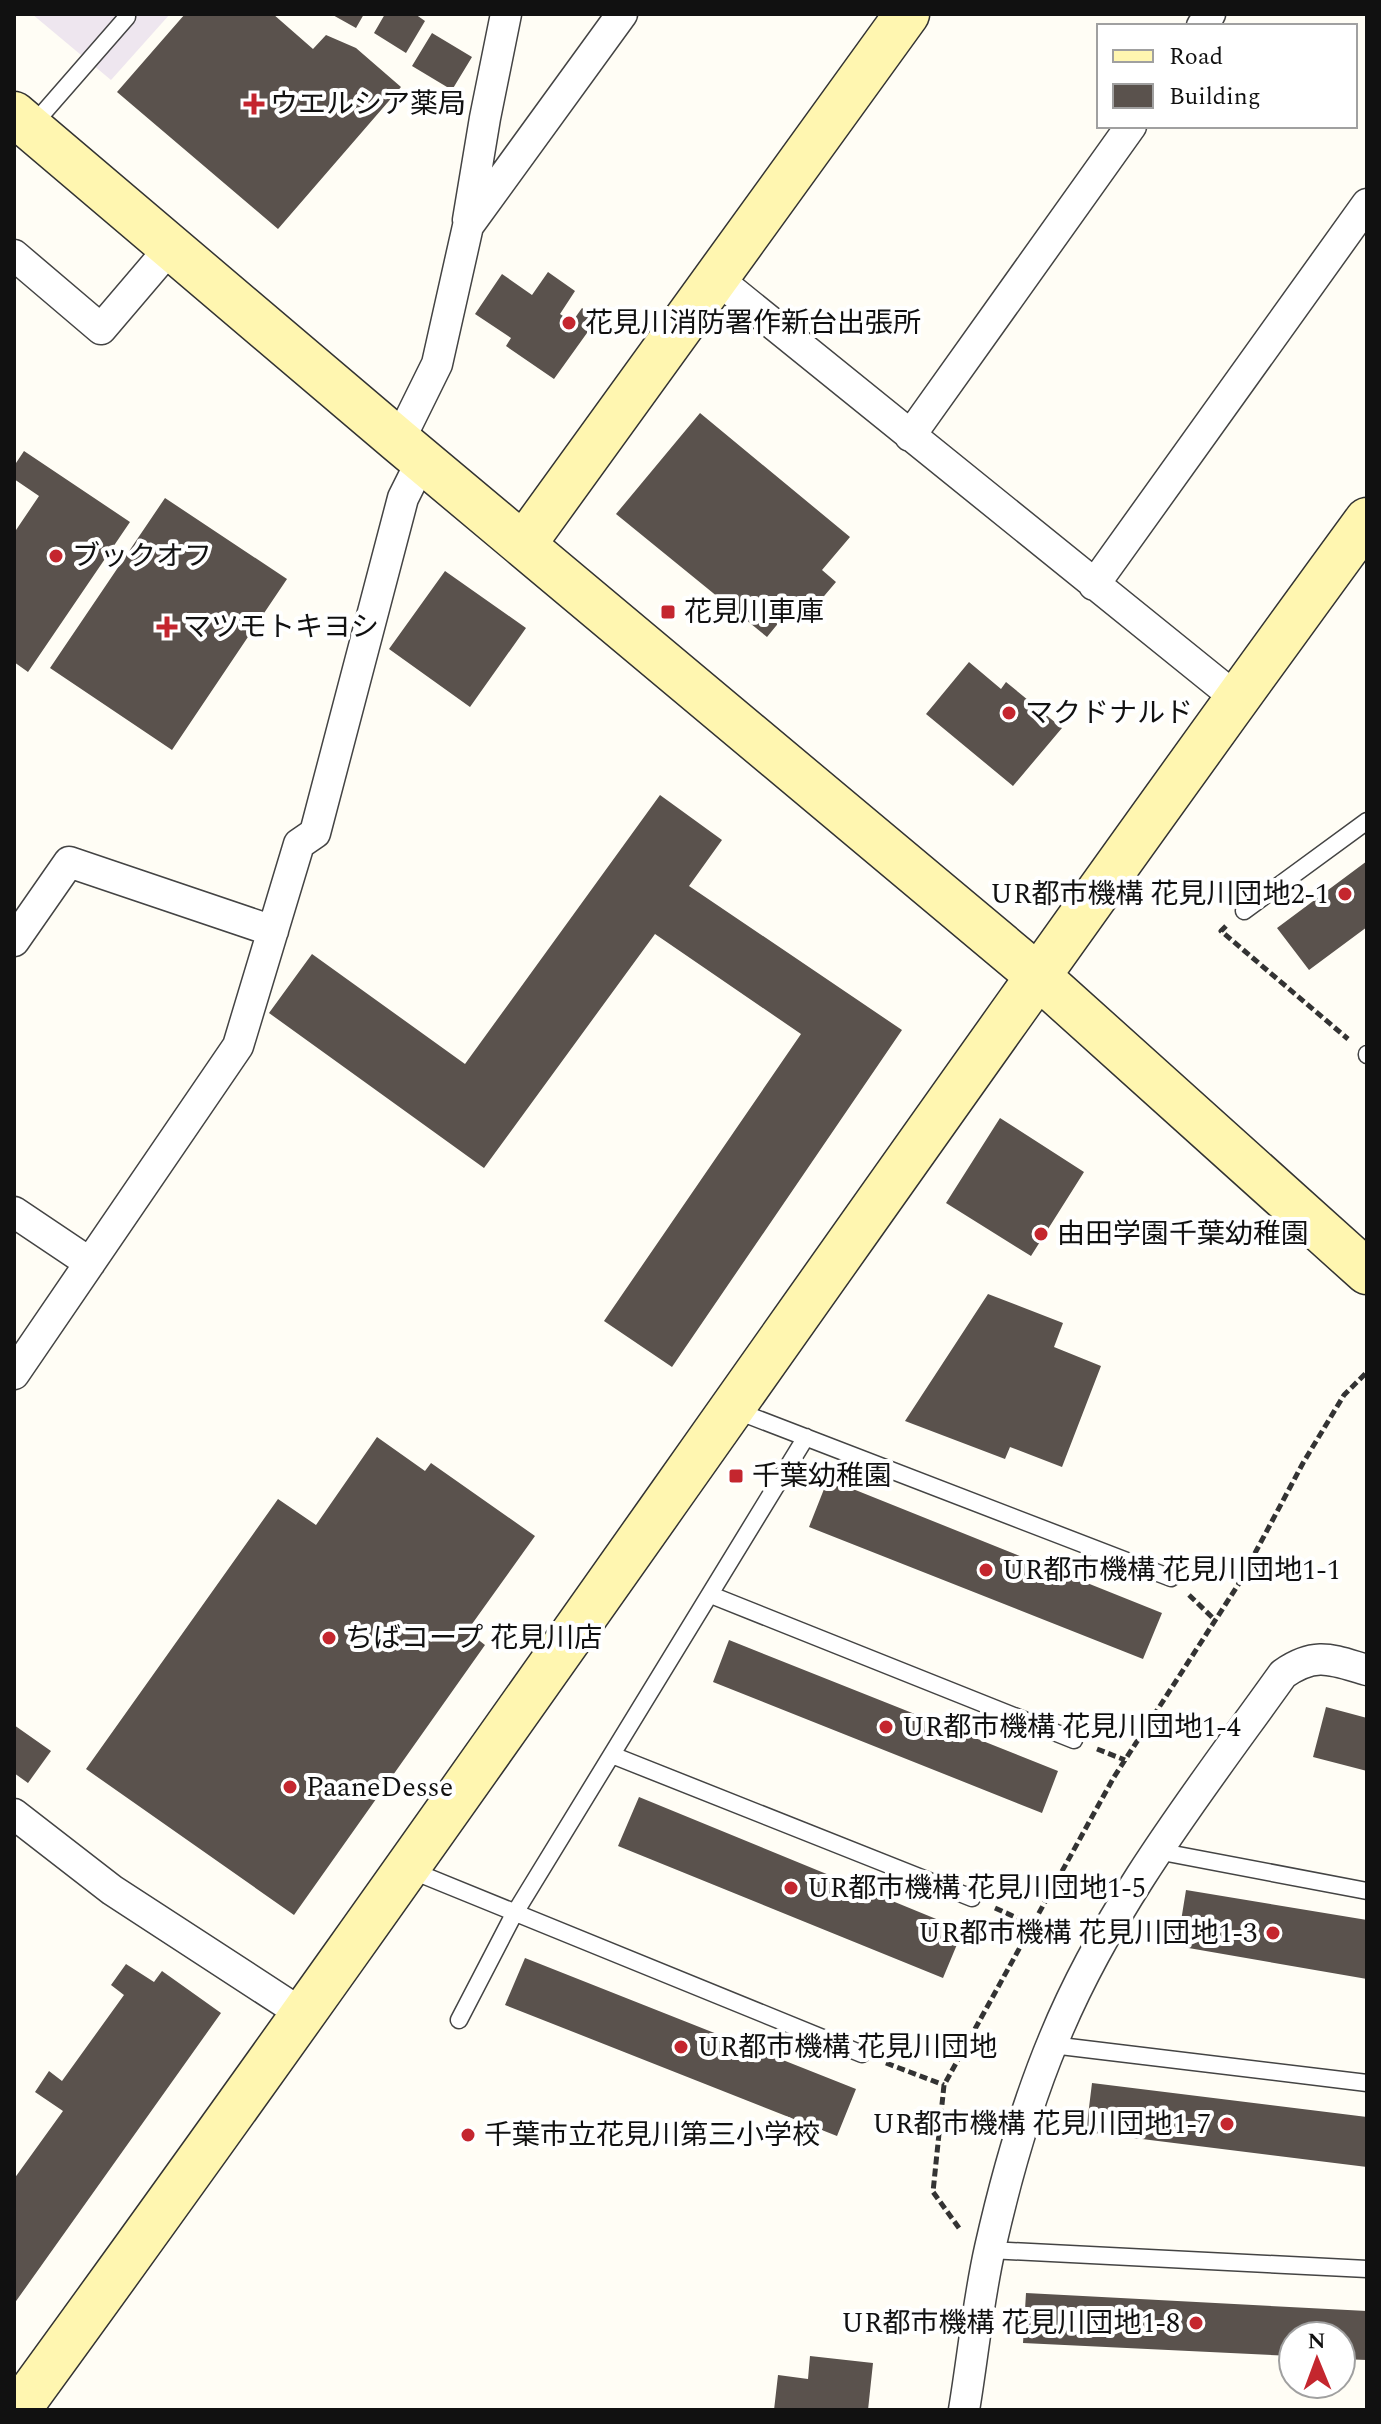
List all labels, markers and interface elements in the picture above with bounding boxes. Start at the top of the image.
legend [1097,24,1357,128]
text: Road [1169,39,1223,75]
text: Building [1169,79,1261,115]
place label: ウエルシア薬局 [270,83,466,126]
marker: ウエルシア薬局 [245,95,263,113]
place label: 花見川消防署作新台出張所 [585,302,921,345]
marker: 花見川消防署作新台出張所 [560,314,578,332]
place label: ブックオフ [72,535,212,578]
marker: ブックオフ [47,547,65,565]
place label: 花見川車庫 [684,591,824,634]
marker: 花見川車庫 [659,603,677,621]
place label: マツモトキヨシ [183,606,379,649]
marker: マツモトキヨシ [158,618,176,636]
place label: マクドナルド [1025,692,1193,735]
marker: マクドナルド [1000,704,1018,722]
place label: UR都市機構 花見川団地2-1 [990,873,1329,916]
marker: UR都市機構 花見川団地2-1 [1336,885,1354,903]
place label: 由田学園千葉幼稚園 [1057,1213,1309,1256]
marker: 由田学園千葉幼稚園 [1032,1225,1050,1243]
place label: 千葉幼稚園 [752,1455,892,1498]
marker: 千葉幼稚園 [727,1467,745,1485]
place label: UR都市機構 花見川団地1-1 [1002,1549,1341,1592]
marker: UR都市機構 花見川団地1-1 [977,1561,995,1579]
place label: ちばコープ 花見川店 [345,1617,602,1660]
marker: ちばコープ 花見川店 [320,1629,338,1647]
place label: UR都市機構 花見川団地1-4 [902,1706,1241,1749]
marker: UR都市機構 花見川団地1-4 [877,1718,895,1736]
place label: PaaneDesse [306,1766,453,1809]
marker: PaaneDesse [281,1778,299,1796]
place label: UR都市機構 花見川団地1-5 [807,1867,1146,1910]
marker: UR都市機構 花見川団地1-5 [782,1879,800,1897]
place label: UR都市機構 花見川団地1-3 [918,1912,1257,1955]
marker: UR都市機構 花見川団地1-3 [1264,1924,1282,1942]
place label: UR都市機構 花見川団地 [697,2026,997,2069]
marker: UR都市機構 花見川団地 [672,2038,690,2056]
place label: UR都市機構 花見川団地1-7 [872,2103,1211,2146]
place label: 千葉市立花見川第三小学校 [484,2114,820,2157]
marker: UR都市機構 花見川団地1-7 [1218,2115,1236,2133]
marker: 千葉市立花見川第三小学校 [459,2126,477,2144]
place label: UR都市機構 花見川団地1-8 [841,2302,1180,2345]
marker: UR都市機構 花見川団地1-8 [1187,2314,1205,2332]
north arrow [1277,2320,1357,2400]
text: N [1307,2325,1326,2358]

